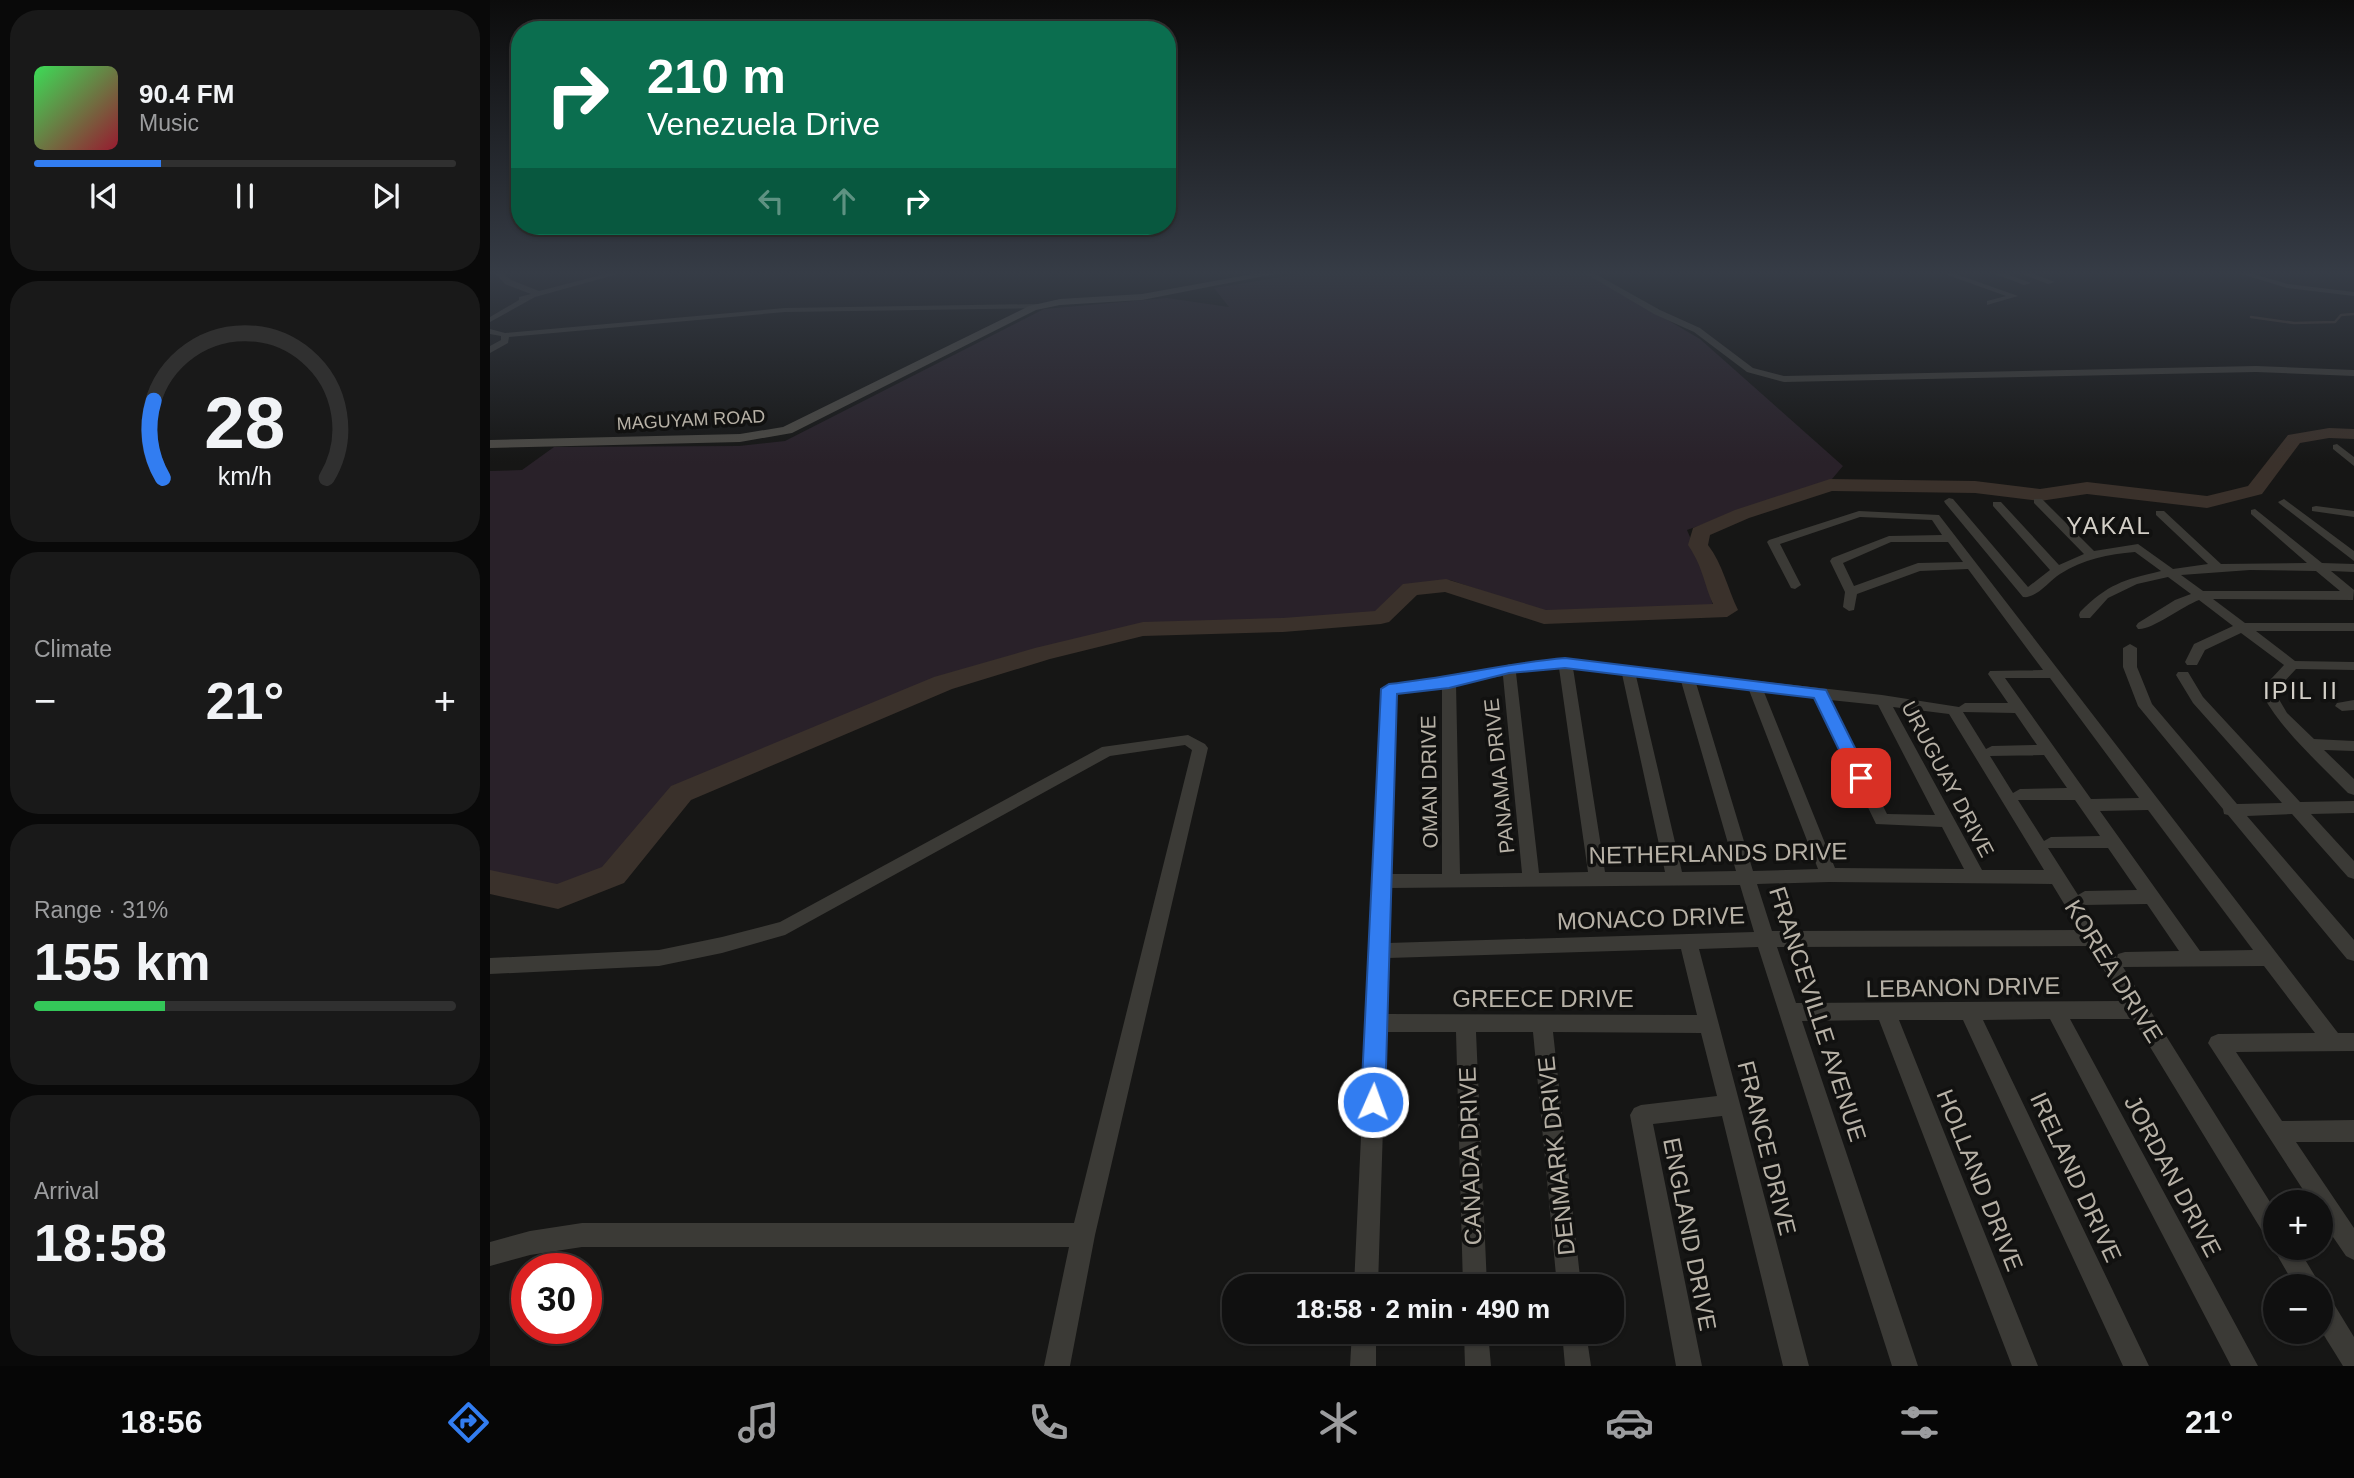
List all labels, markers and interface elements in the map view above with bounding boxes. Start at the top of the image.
icon: right [532,49,623,140]
text: 210 m [647,49,786,103]
text: 90.4 FM [139,79,234,109]
text: Venezuela Drive [647,106,880,142]
text: Music [139,110,199,136]
icon: previous [85,177,123,215]
icon: pause [226,177,264,215]
icon: next [367,177,405,215]
icon: left [752,182,790,220]
icon: ahead [825,182,863,220]
icon: right [898,182,936,220]
text: 28 [205,382,285,463]
street label: MAGUYAM ROAD [616,406,766,434]
text: km/h [218,462,272,490]
district label: YAKAL [2066,512,2152,539]
text: Climate [34,636,112,662]
text: 21° [206,672,284,730]
district label: IPIL II [2263,677,2339,704]
text: − [34,680,56,722]
text: + [434,680,456,722]
street label: PANAMA DRIVE [1479,697,1519,855]
street label: URUGUAY DRIVE [1897,697,1999,861]
street label: OMAN DRIVE [1416,715,1442,849]
pin [1831,748,1891,808]
icon: arrive [1842,759,1880,797]
street label: NETHERLANDS DRIVE [1588,837,1848,869]
street label: FRANCEVILLE AVENUE [1764,883,1872,1145]
street label: KOREA DRIVE [2059,895,2169,1047]
text: Range · 31% [34,897,168,923]
street label: MONACO DRIVE [1557,901,1745,935]
text: 155 km [34,933,210,991]
street label: LEBANON DRIVE [1865,972,2061,1002]
street label: GREECE DRIVE [1452,985,1634,1012]
street label: DENMARK DRIVE [1532,1055,1580,1257]
street label: FRANCE DRIVE [1732,1058,1802,1238]
position arrow [1336,1065,1410,1139]
street label: CANADA DRIVE [1453,1066,1487,1246]
street label: HOLLAND DRIVE [1931,1085,2029,1275]
street label: IRELAND DRIVE [2025,1088,2127,1266]
street label: JORDAN DRIVE [2119,1091,2227,1261]
street label: ENGLAND DRIVE [1658,1135,1722,1333]
text: Arrival [34,1178,99,1204]
map controls [2263,1190,2333,1344]
button: + [2263,1190,2333,1260]
text: 18:58 [34,1214,167,1272]
speed limit sign: 30 [511,1253,602,1344]
button: − [2263,1274,2333,1344]
text: 18:58 · 2 min · 490 m [1296,1294,1550,1324]
icon: directions [444,1398,493,1447]
icon: music [734,1398,783,1447]
icon: phone [1024,1398,1073,1447]
icon: climate [1314,1398,1363,1447]
icon: car [1605,1398,1654,1447]
icon: filters [1895,1398,1944,1447]
text: 18:56 [121,1404,202,1440]
text: 21° [2185,1404,2233,1440]

